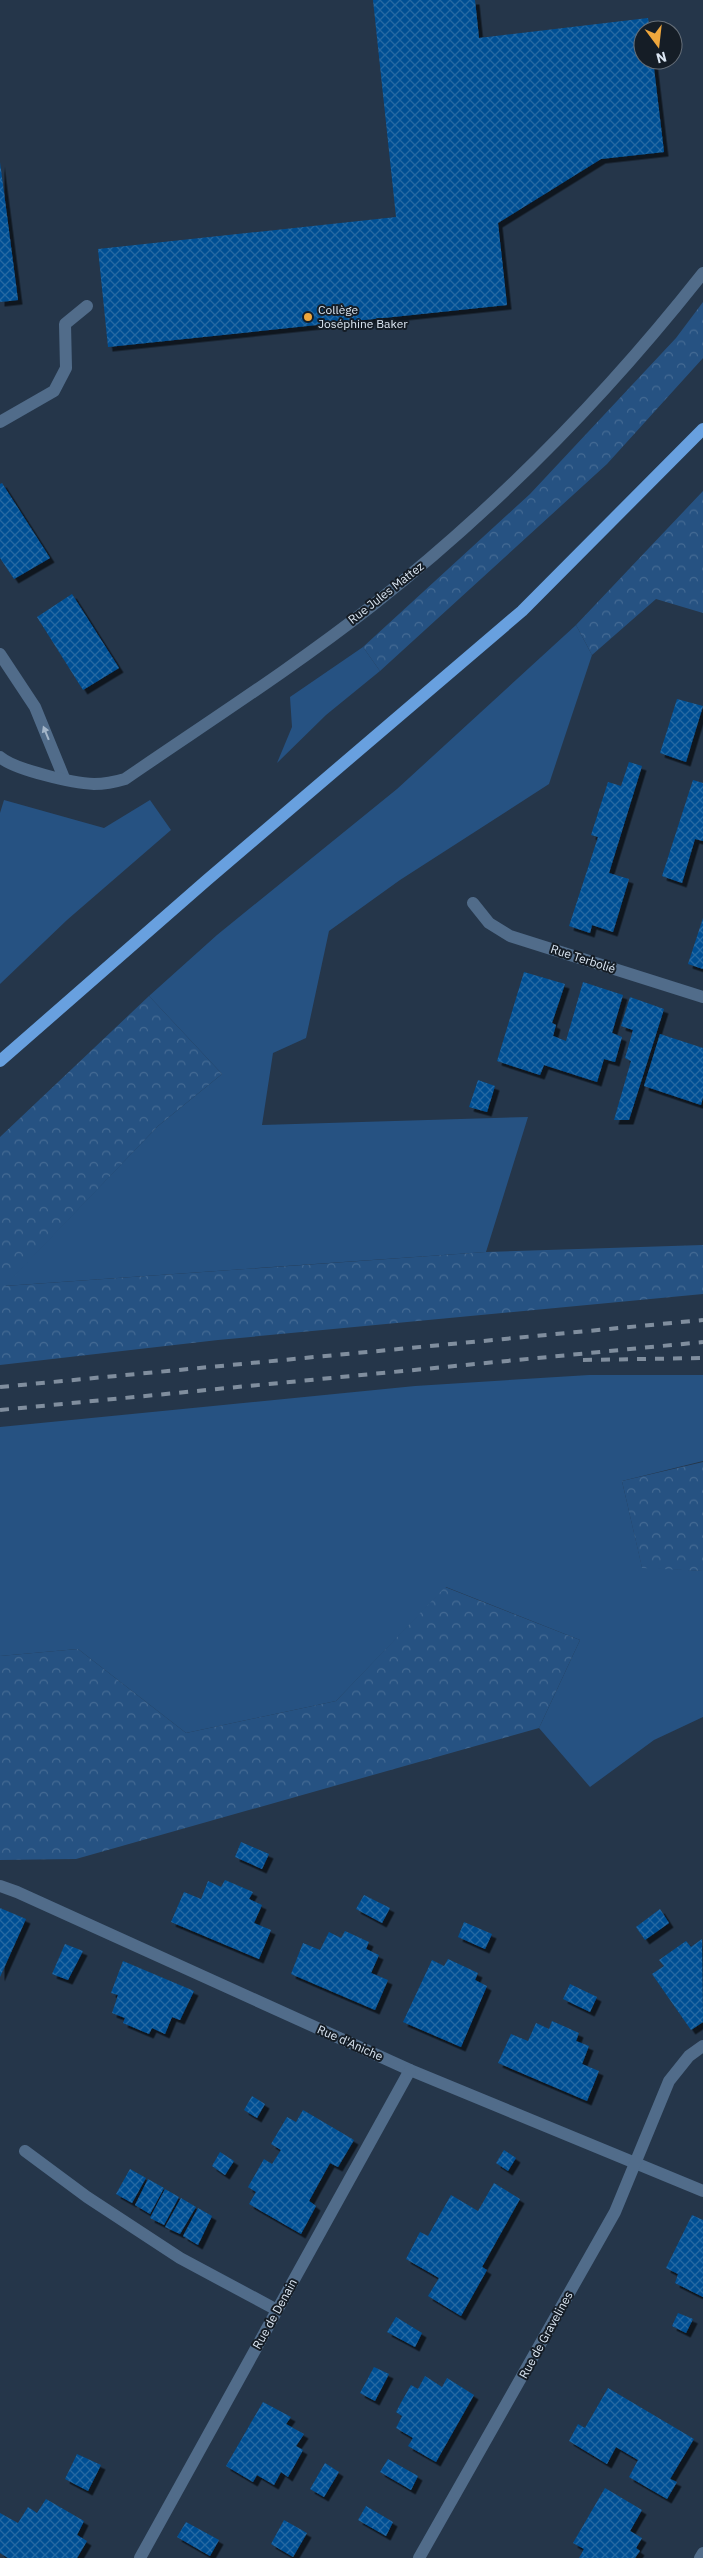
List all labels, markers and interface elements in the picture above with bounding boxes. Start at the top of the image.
north arrow [633,20,683,70]
text: N [654,48,669,68]
place label: Collège Joséphine Baker [318,302,408,331]
marker: Collège Joséphine Baker [302,311,314,323]
street label: Rue Jules Mattez [345,558,427,627]
one-way arrow [41,726,49,740]
street label: Rue Terbolié [549,941,618,976]
street label: Rue d'Aniche [315,2021,386,2064]
street label: Rue de Denain [249,2276,300,2351]
street label: Rue de Gravelines [515,2288,576,2381]

